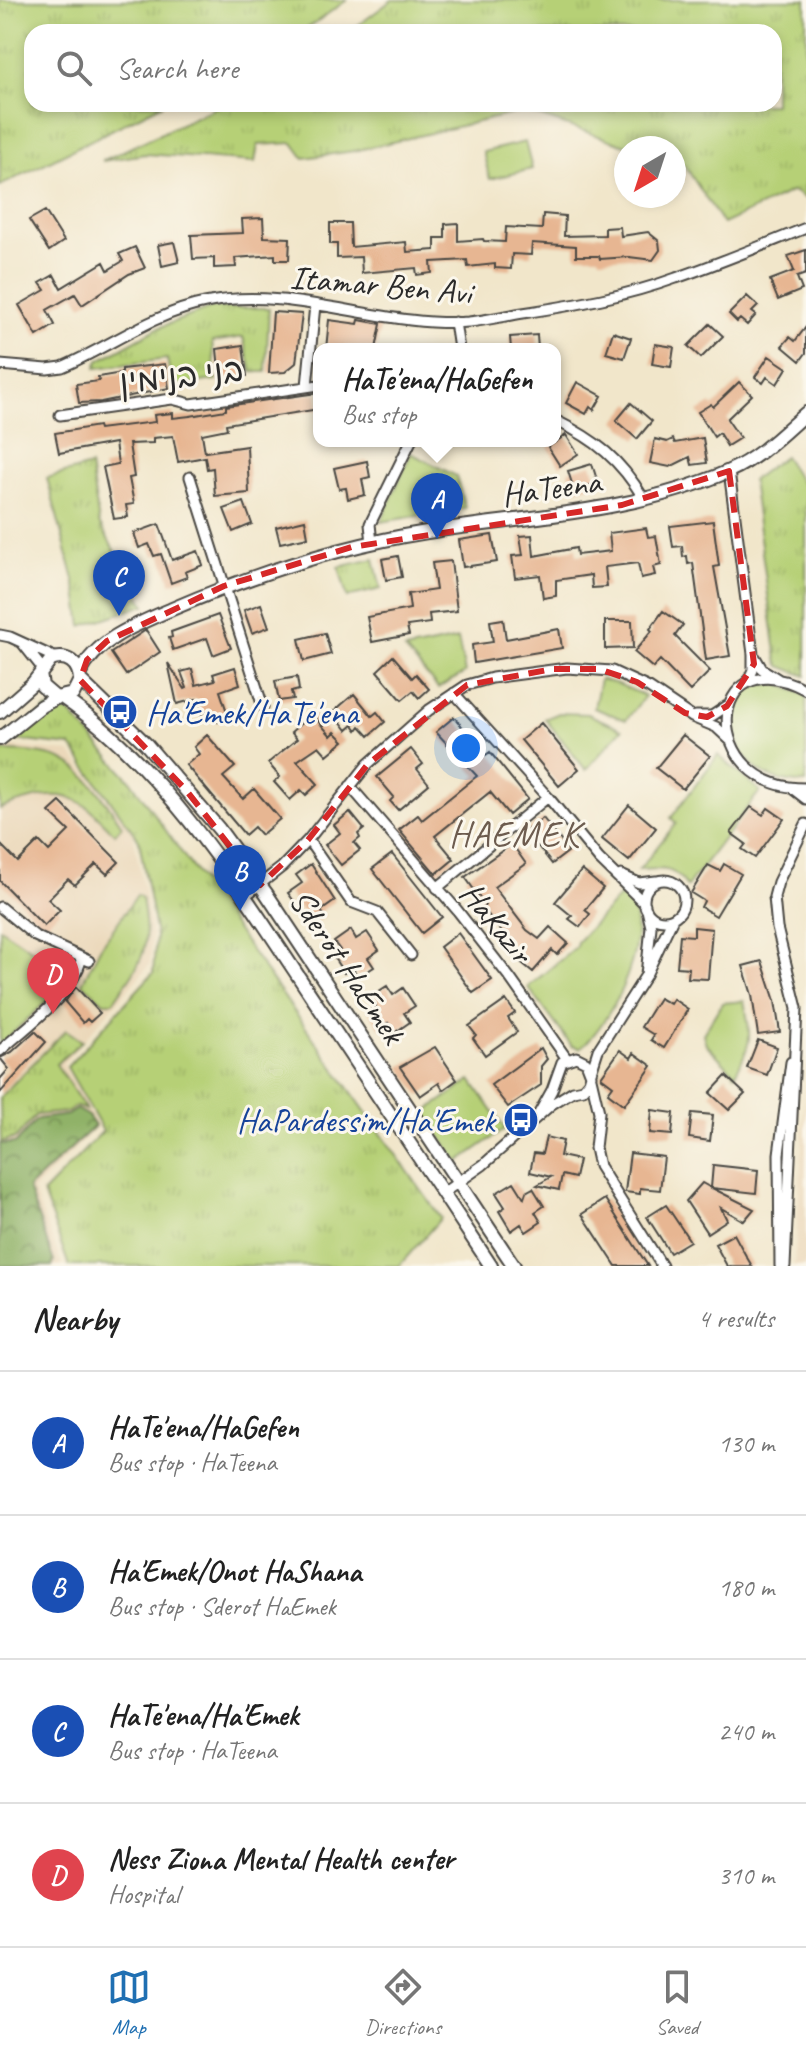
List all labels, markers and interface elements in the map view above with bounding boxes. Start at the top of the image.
search box [24,24,782,112]
icon: search [52,46,96,90]
text: Search here [116,49,238,87]
north arrow [614,136,686,208]
street label: Itamar Ben Avi [288,255,477,314]
popup [313,343,561,447]
street label: בני בנימין [117,348,245,403]
text: HaTe'ena/HaGefen [342,360,532,398]
text: Bus stop [342,398,416,431]
street label: HaTeena [499,459,606,516]
pin: A [411,473,463,539]
pin: C [93,550,145,616]
place label: Ha'Emek/HaTe'ena [146,691,361,734]
bus stop icon: Ha'Emek/HaTe'ena [101,693,139,731]
your location [446,728,486,768]
district label: HAEMEK [449,811,586,857]
pin: B [214,845,266,911]
street label: HaKazir [451,873,544,974]
street label: Sderot HaEmek [280,881,416,1054]
pin: D [27,948,79,1014]
place label: HaPardessim/Ha'Emek [237,1099,498,1142]
bus stop icon: HaPardessim/Ha'Emek [502,1101,540,1139]
text: Nearby [32,1297,118,1340]
text: 4 results [698,1302,774,1335]
text: HaTe'ena/HaGefen [108,1408,299,1446]
text: A [51,1427,65,1460]
text: 130 m [718,1427,774,1460]
text: Bus stop · HaTeena [108,1446,277,1479]
text: Ha'Emek/Onot HaShana [108,1552,361,1590]
text: B [51,1571,65,1604]
text: 180 m [718,1571,774,1604]
text: Bus stop · Sderot HaEmek [108,1590,336,1623]
text: HaTe'ena/Ha'Emek [108,1696,299,1734]
text: C [52,1715,64,1748]
text: 240 m [718,1715,774,1748]
text: Bus stop · HaTeena [108,1734,277,1767]
text: Ness Ziona Mental Health center [108,1840,454,1878]
text: D [50,1859,66,1892]
text: 310 m [718,1859,774,1892]
text: Hospital [108,1878,179,1911]
tab: Map [107,1965,151,2041]
tab: Directions [365,1965,441,2041]
tab: Saved [655,1965,699,2041]

